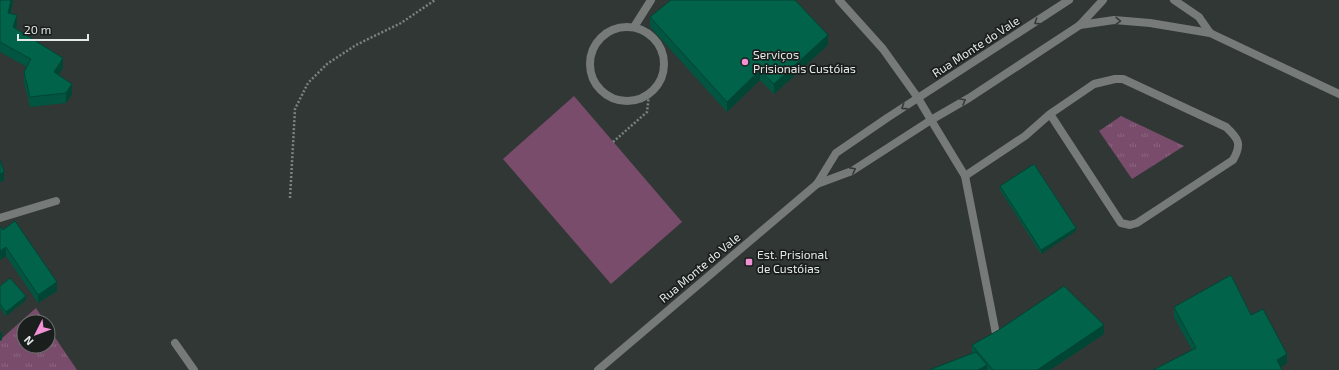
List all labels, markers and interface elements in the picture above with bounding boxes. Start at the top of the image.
street label: Rua Monte do Vale [929,13,1022,80]
scale bar [18,16,88,42]
one-way arrow [1034,17,1041,24]
one-way arrow [1115,17,1121,25]
text: 20 m [24,22,51,36]
place label: Serviços Prisionais Custóias [753,47,856,75]
marker: Serviços Prisionais Custóias [740,57,750,67]
one-way arrow [959,98,966,105]
one-way arrow [901,102,908,110]
one-way arrow [849,167,856,175]
street label: Rua Monte do Vale [656,229,743,305]
place label: Est. Prisional de Custóias [757,247,828,275]
marker: Est. Prisional de Custóias [744,257,754,267]
north arrow [16,314,56,354]
text: N [21,334,36,348]

